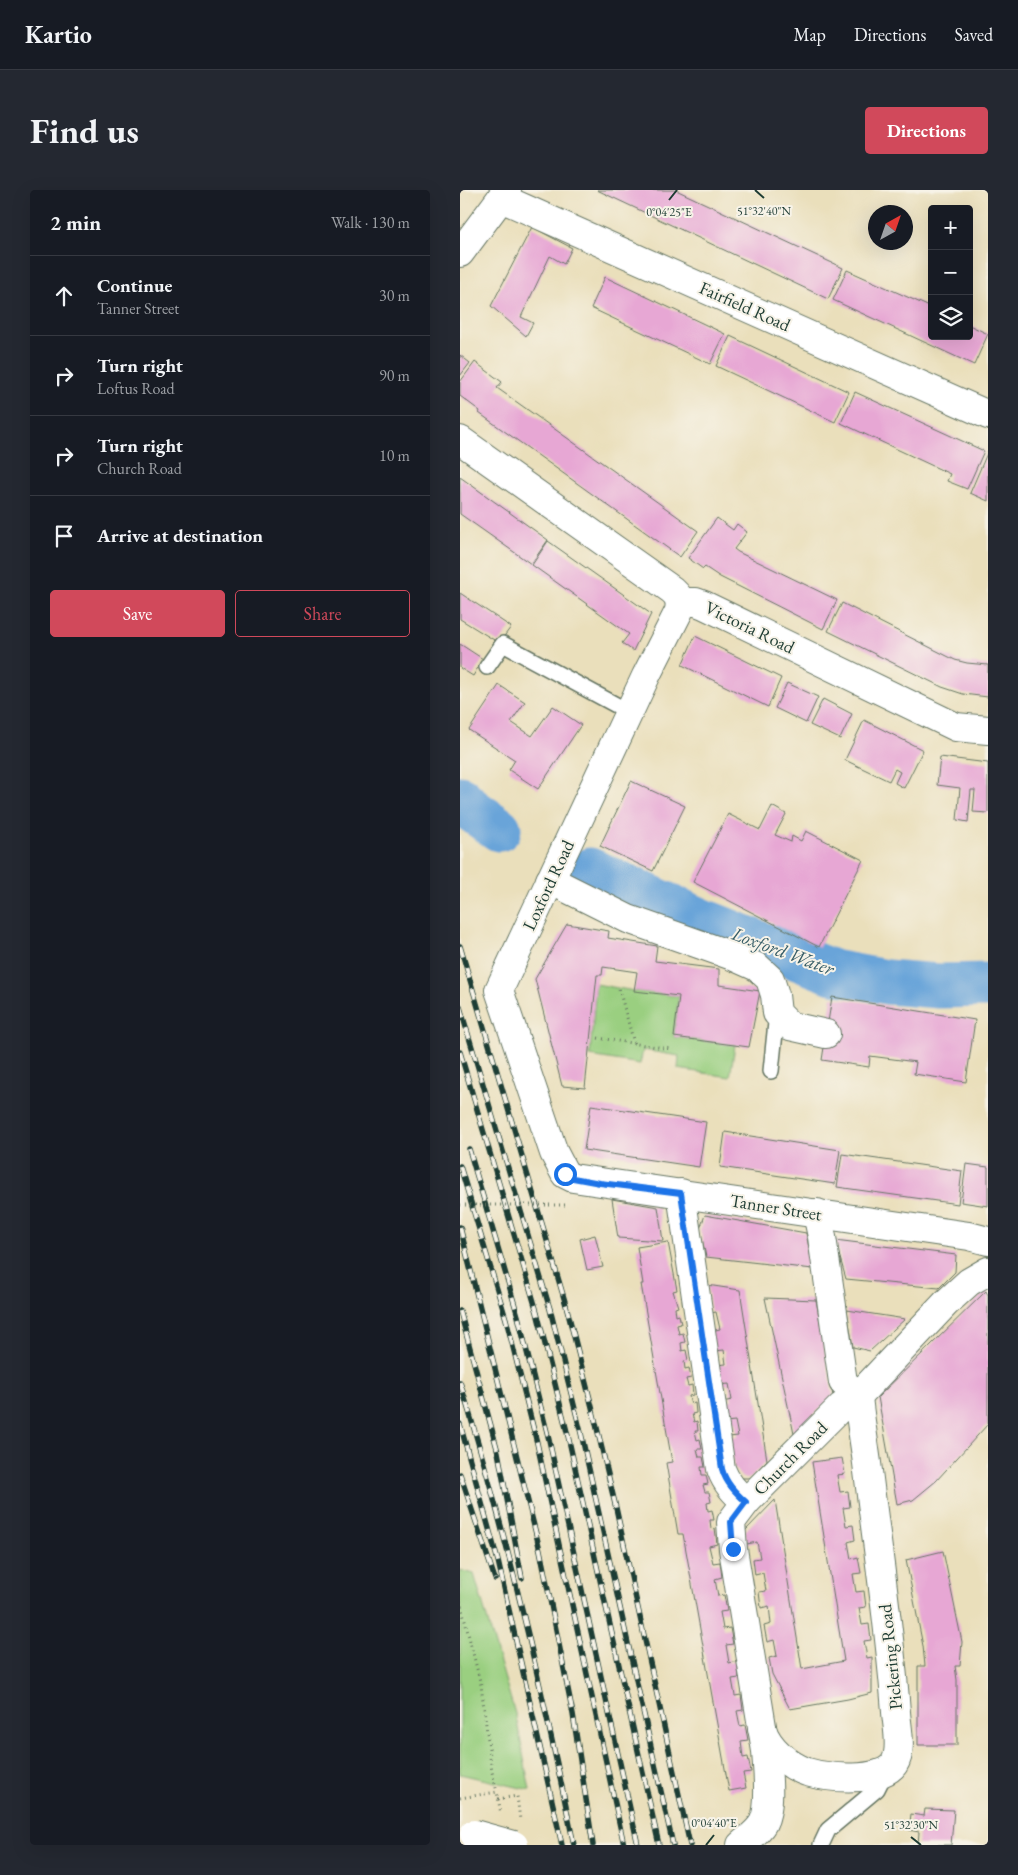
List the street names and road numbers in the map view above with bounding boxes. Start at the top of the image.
street label: Fairfield Road [696,276,795,337]
street label: Victoria Road [701,595,799,659]
street label: Loxford Road [517,835,579,934]
street label: Tanner Street [728,1188,824,1226]
street label: Church Road [748,1416,832,1500]
street label: Pickering Road [873,1602,907,1711]

